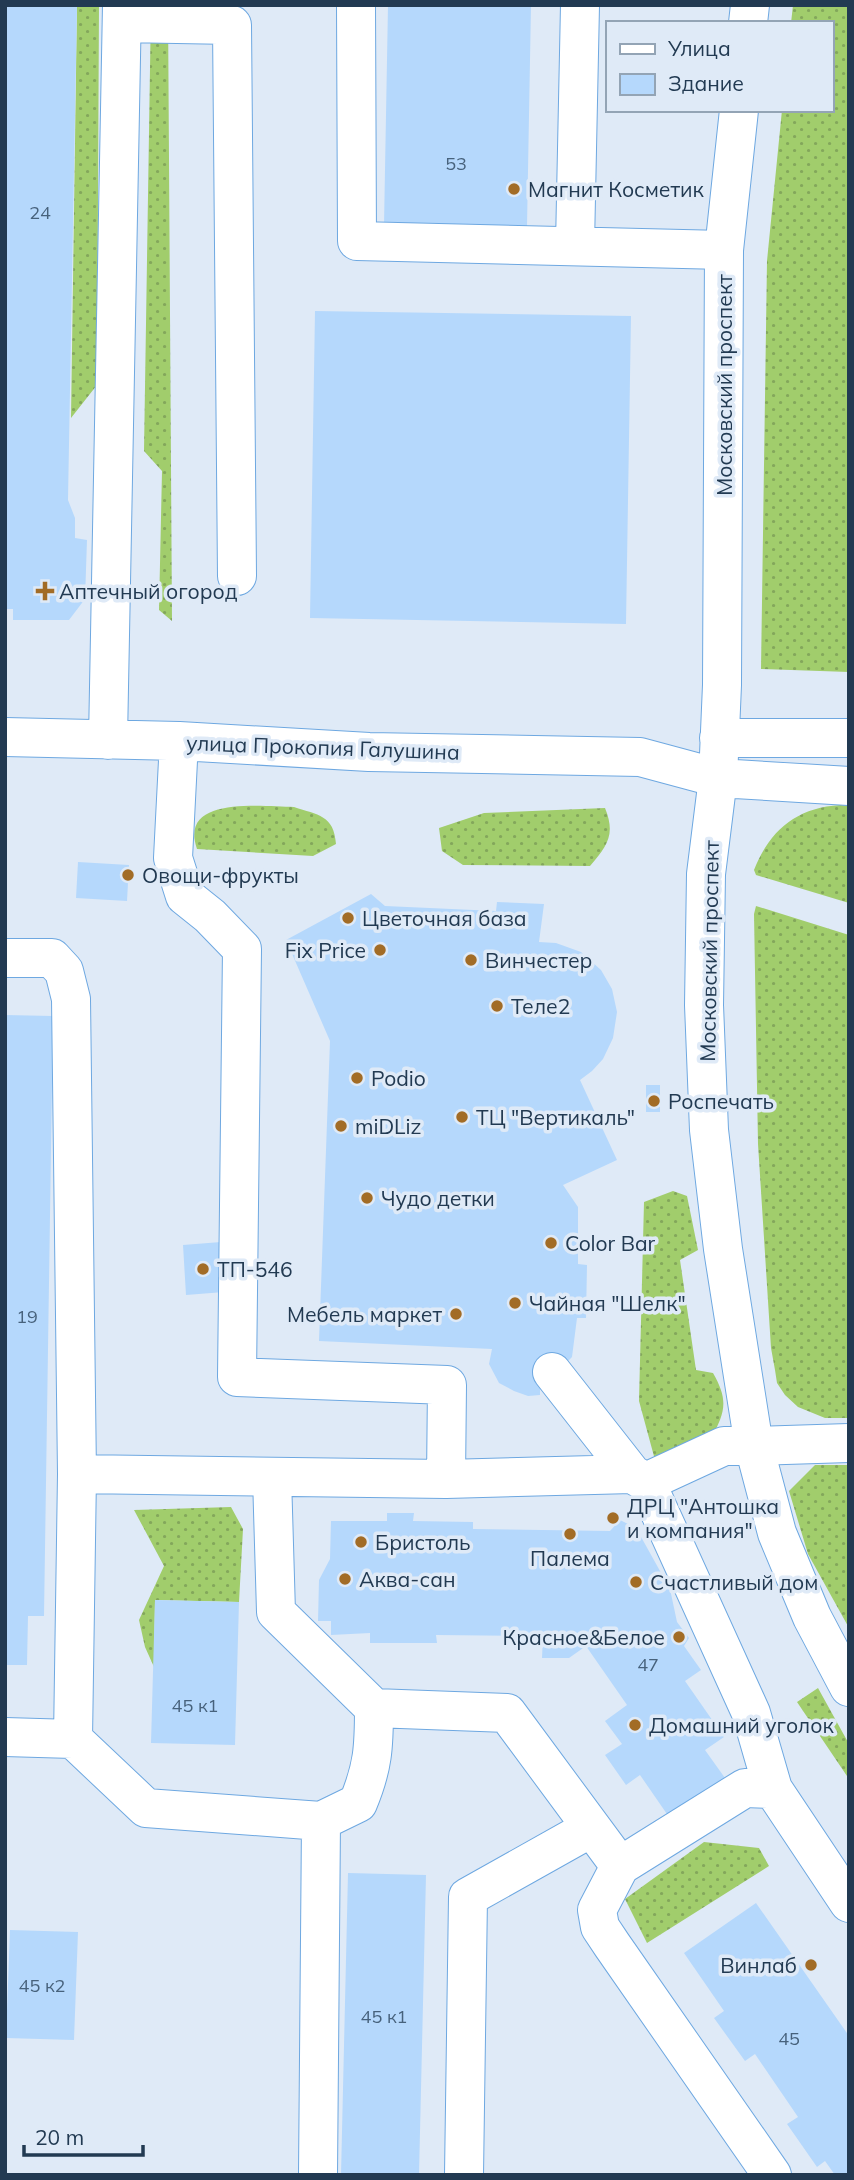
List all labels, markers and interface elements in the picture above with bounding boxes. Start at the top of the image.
legend [606,21,833,112]
text: Улица [667,35,731,61]
text: Здание [668,70,744,96]
house number: 53 [445,152,467,175]
place label: Магнит Косметик [528,176,705,202]
marker: Магнит Косметик [506,181,522,197]
house number: 24 [29,201,51,224]
street label: Московский проспект [711,274,737,496]
place label: Аптечный огород [59,578,238,604]
marker: Аптечный огород [37,583,53,599]
street label: улица Прокопия Галушина [186,729,460,765]
street label: Московский проспект [694,840,724,1062]
place label: Овощи-фрукты [142,862,299,888]
marker: Овощи-фрукты [120,867,136,883]
place label: Цветочная база [362,905,527,931]
marker: Цветочная база [340,910,356,926]
place label: Fix Price [285,937,366,963]
marker: Fix Price [372,942,388,958]
place label: Винчестер [485,947,592,973]
marker: Винчестер [463,952,479,968]
place label: Теле2 [511,993,570,1019]
marker: Теле2 [489,998,505,1014]
place label: Podio [371,1065,426,1091]
marker: Podio [349,1070,365,1086]
place label: Роспечать [668,1088,774,1114]
marker: Роспечать [646,1093,662,1109]
place label: ТЦ "Вертикаль" [476,1104,635,1130]
marker: ТЦ "Вертикаль" [454,1109,470,1125]
place label: miDLiz [355,1113,421,1139]
marker: miDLiz [333,1118,349,1134]
place label: Чудо детки [381,1185,495,1211]
marker: Чудо детки [359,1190,375,1206]
place label: Color Bar [565,1230,656,1256]
marker: Color Bar [543,1235,559,1251]
place label: ТП-546 [217,1256,293,1282]
marker: ТП-546 [195,1261,211,1277]
place label: Чайная "Шелк" [529,1290,686,1316]
marker: Чайная "Шелк" [507,1295,523,1311]
place label: Мебель маркет [287,1301,442,1327]
house number: 19 [16,1305,38,1328]
marker: Мебель маркет [448,1306,464,1322]
place label: ДРЦ "Антошка и компания" [627,1493,779,1543]
marker: ДРЦ "Антошка и компания" [605,1510,621,1526]
marker: Палема [562,1526,578,1542]
place label: Бристоль [375,1529,471,1555]
marker: Бристоль [353,1534,369,1550]
place label: Палема [530,1545,610,1571]
place label: Аква-сан [359,1566,456,1592]
place label: Счастливый дом [650,1569,818,1595]
marker: Аква-сан [337,1571,353,1587]
marker: Счастливый дом [628,1574,644,1590]
place label: Красное&Белое [502,1624,665,1650]
marker: Красное&Белое [671,1629,687,1645]
house number: 47 [637,1653,659,1676]
house number: 45 к1 [172,1694,218,1717]
place label: Домашний уголок [649,1712,834,1738]
marker: Домашний уголок [627,1717,643,1733]
place label: Винлаб [720,1952,797,1978]
marker: Винлаб [803,1957,819,1973]
house number: 45 к2 [19,1974,65,1997]
house number: 45 к1 [361,2005,407,2028]
house number: 45 [778,2027,800,2050]
scale bar [24,2114,144,2158]
text: 20 m [35,2124,84,2150]

